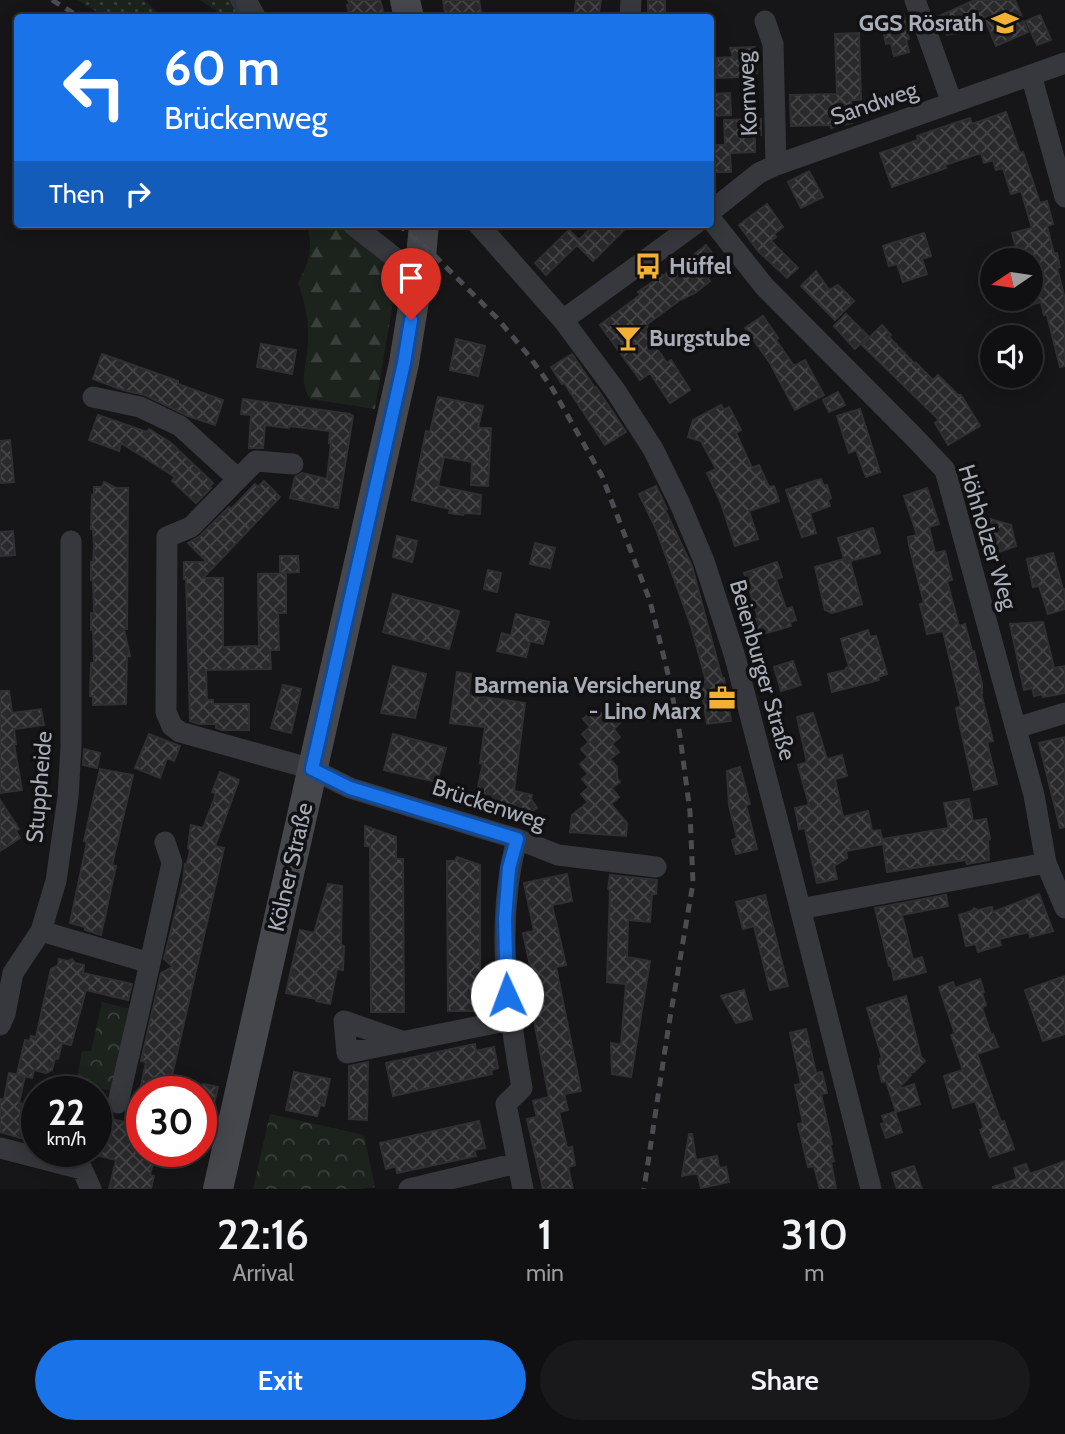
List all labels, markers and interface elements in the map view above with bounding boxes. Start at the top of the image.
school or university icon: GGS Rösrath [990,8,1020,38]
place label: GGS Rösrath [859,9,984,37]
text: 60 m [164,38,280,97]
icon: left [49,42,140,133]
street label: Kornweg [731,50,763,137]
street label: Sandweg [827,75,922,131]
text: Brückenweg [164,98,327,137]
icon: right [119,175,157,213]
text: Then [49,178,105,210]
pin [381,248,441,320]
north arrow [980,248,1043,312]
map controls [980,248,1043,388]
bus stop icon: Hüffel [633,251,663,281]
place label: Hüffel [669,252,732,280]
icon: arrive [392,259,430,297]
bar icon: Burgstube [613,323,643,353]
place label: Burgstube [649,324,750,352]
button: sound [980,325,1043,388]
street label: Höhholzer Weg [953,461,1024,614]
street label: Beienburger Straße [724,576,802,764]
place label: Barmenia Versicherung - Lino Marx [474,671,702,725]
office icon: Barmenia Versicherung - Lino Marx [707,683,737,713]
street label: Stuppheide [20,730,58,844]
street label: Brückenweg [429,773,550,836]
street label: Kölner Straße [262,800,318,934]
position arrow [470,958,544,1032]
speed limit sign: 30 [126,1076,217,1167]
text: 22 [48,1091,85,1134]
text: km/h [47,1128,86,1150]
text: 22:16 [217,1208,309,1260]
text: 1 [538,1208,552,1260]
text: 310 [781,1208,848,1260]
text: Arrival [232,1259,294,1287]
text: min [526,1259,564,1287]
text: m [804,1259,825,1287]
button: Exit [35,1340,526,1420]
button: Share [540,1340,1030,1420]

